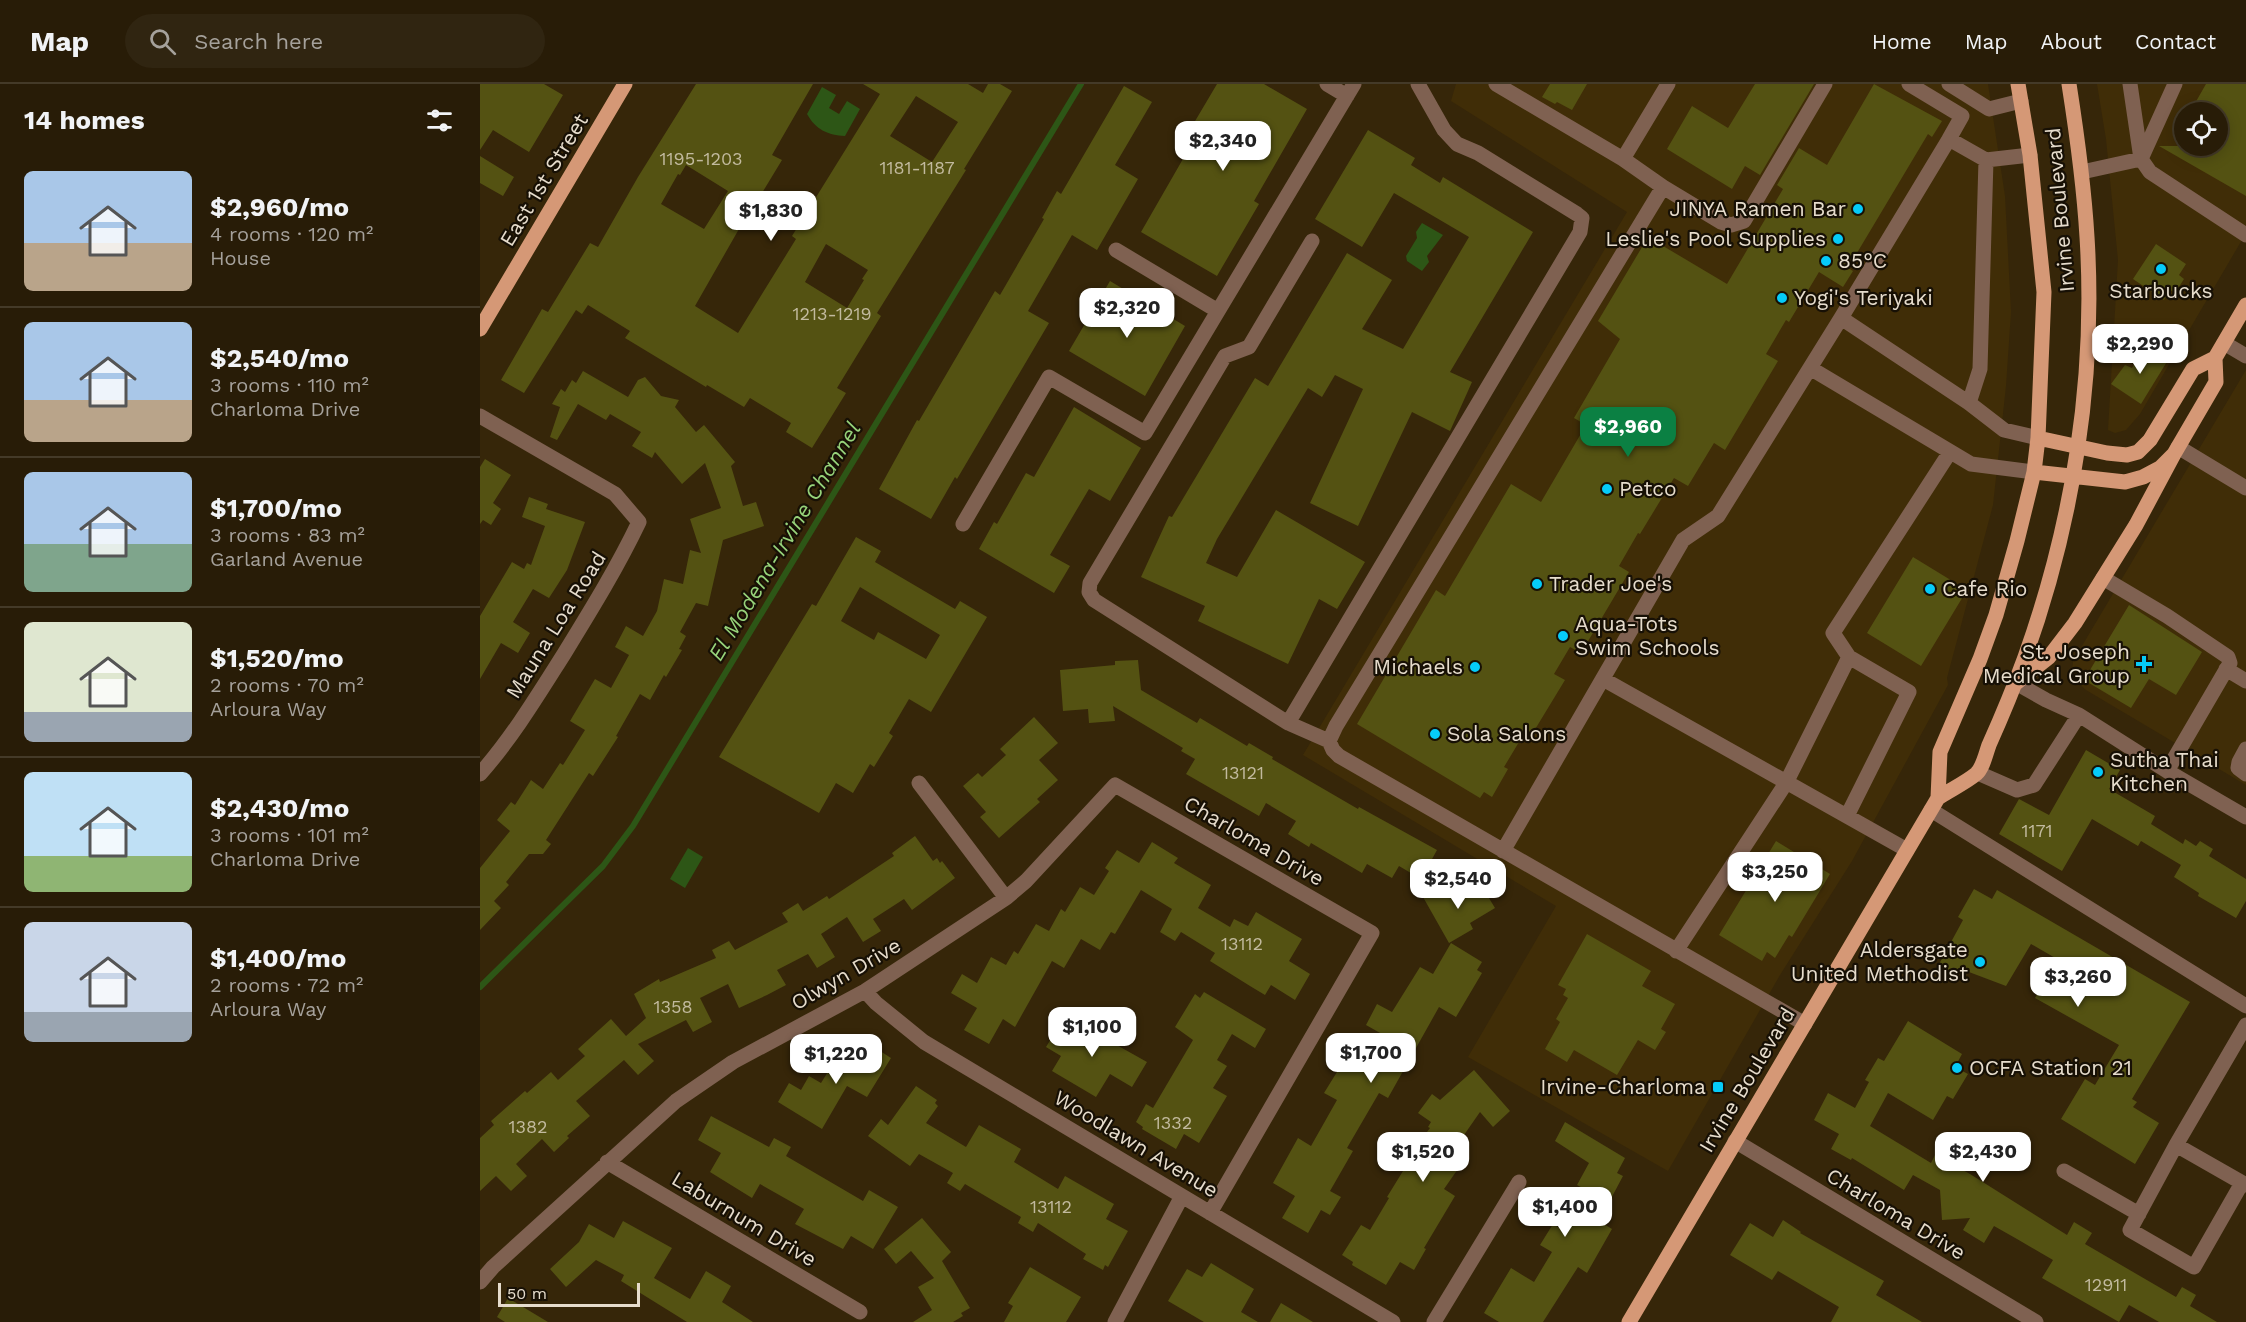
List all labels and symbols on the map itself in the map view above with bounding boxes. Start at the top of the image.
street label: East 1st Street [494,109,593,251]
pin: $2,340 [1174,121,1272,172]
street label: Irvine Boulevard [2040,127,2079,293]
house number: 1195-1203 [660,148,742,169]
house number: 1181-1187 [879,157,955,178]
pin: $1,830 [722,191,820,242]
place label: JINYA Ramen Bar [1669,196,1846,221]
marker: JINYA Ramen Bar [1851,202,1865,216]
place label: Leslie's Pool Supplies [1605,226,1826,251]
marker: Leslie's Pool Supplies [1831,232,1845,246]
place label: 85°C [1838,248,1887,273]
marker: 85°C [1819,254,1833,268]
marker: Starbucks [2154,262,2168,276]
place label: Starbucks [2109,278,2213,303]
place label: Yogi's Teriyaki [1794,285,1933,310]
pin: $2,320 [1078,288,1176,339]
marker: Yogi's Teriyaki [1775,291,1789,305]
house number: 1213-1219 [792,303,872,324]
pin: $2,290 [2091,324,2189,375]
pin: $2,960 [1579,407,1677,458]
water label: El Modena-Irvine Channel [703,417,866,665]
place label: Petco [1619,476,1677,501]
marker: Petco [1600,482,1614,496]
street label: Mauna Loa Road [500,546,611,703]
place label: Trader Joe's [1549,571,1672,596]
place label: Cafe Rio [1942,576,2027,601]
marker: Trader Joe's [1530,577,1544,591]
marker: Cafe Rio [1923,582,1937,596]
place label: Aqua-Tots Swim Schools [1575,611,1720,660]
marker: Aqua-Tots Swim Schools [1556,629,1570,643]
place label: St. Joseph Medical Group [1983,639,2130,688]
place label: Michaels [1373,654,1463,679]
marker: St. Joseph Medical Group [2135,655,2153,673]
marker: Michaels [1468,660,1482,674]
place label: Sola Salons [1447,721,1566,746]
marker: Sola Salons [1428,727,1442,741]
place label: Sutha Thai Kitchen [2110,747,2219,796]
house number: 13121 [1222,762,1264,783]
marker: Sutha Thai Kitchen [2091,765,2105,779]
street label: Charloma Drive [1180,790,1329,891]
house number: 1171 [2021,820,2053,841]
pin: $3,250 [1726,852,1824,903]
pin: $2,540 [1409,859,1507,910]
street label: Olwyn Drive [786,932,905,1015]
house number: 13112 [1221,933,1263,954]
place label: Aldersgate United Methodist [1791,937,1968,986]
marker: Aldersgate United Methodist [1973,955,1987,969]
pin: $3,260 [2029,957,2127,1008]
house number: 1358 [653,996,693,1017]
street label: Irvine Boulevard [1693,1003,1800,1157]
pin: $1,100 [1043,1007,1141,1058]
pin: $1,700 [1322,1033,1420,1084]
pin: $1,220 [787,1034,885,1085]
place label: OCFA Station 21 [1969,1055,2132,1080]
marker: OCFA Station 21 [1950,1061,1964,1075]
place label: Irvine-Charloma [1540,1074,1706,1099]
marker: Irvine-Charloma [1711,1080,1725,1094]
street label: Woodlawn Avenue [1050,1085,1223,1202]
house number: 1332 [1154,1112,1192,1133]
house number: 1382 [508,1116,548,1137]
pin: $1,520 [1374,1132,1472,1183]
pin: $2,430 [1934,1132,2032,1183]
street label: Charloma Drive [1822,1162,1970,1265]
street label: Laburnum Drive [667,1165,821,1272]
pin: $1,400 [1516,1187,1614,1238]
house number: 13112 [1030,1196,1072,1217]
house number: 12911 [2085,1274,2127,1295]
scale bar [498,1280,640,1308]

